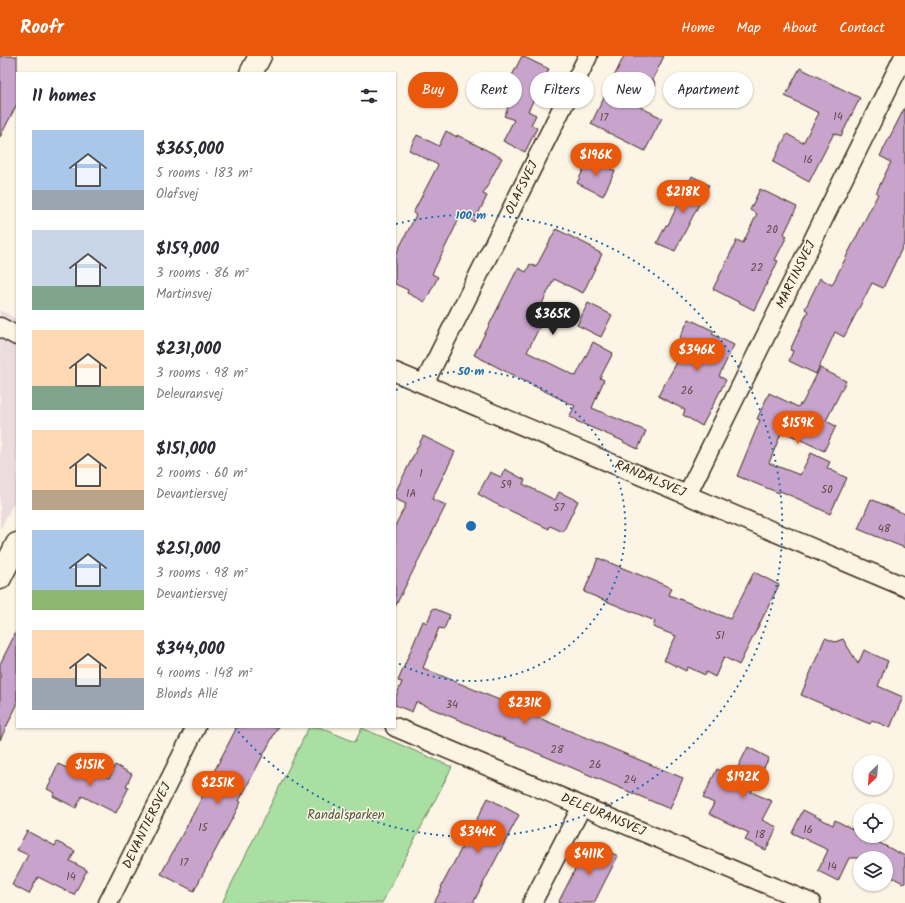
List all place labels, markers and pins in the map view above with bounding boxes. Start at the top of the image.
pin: $196K [568,143,624,177]
pin: $218K [655,180,711,214]
pin: $365K [525,302,581,336]
pin: $346K [669,338,725,372]
pin: $159K [770,411,826,445]
centre of rings [464,519,478,533]
pin: $231K [497,691,553,725]
pin: $151K [62,753,118,787]
pin: $192K [715,765,771,799]
pin: $251K [190,771,246,805]
pin: $344K [450,820,506,854]
pin: $411K [561,842,617,876]

